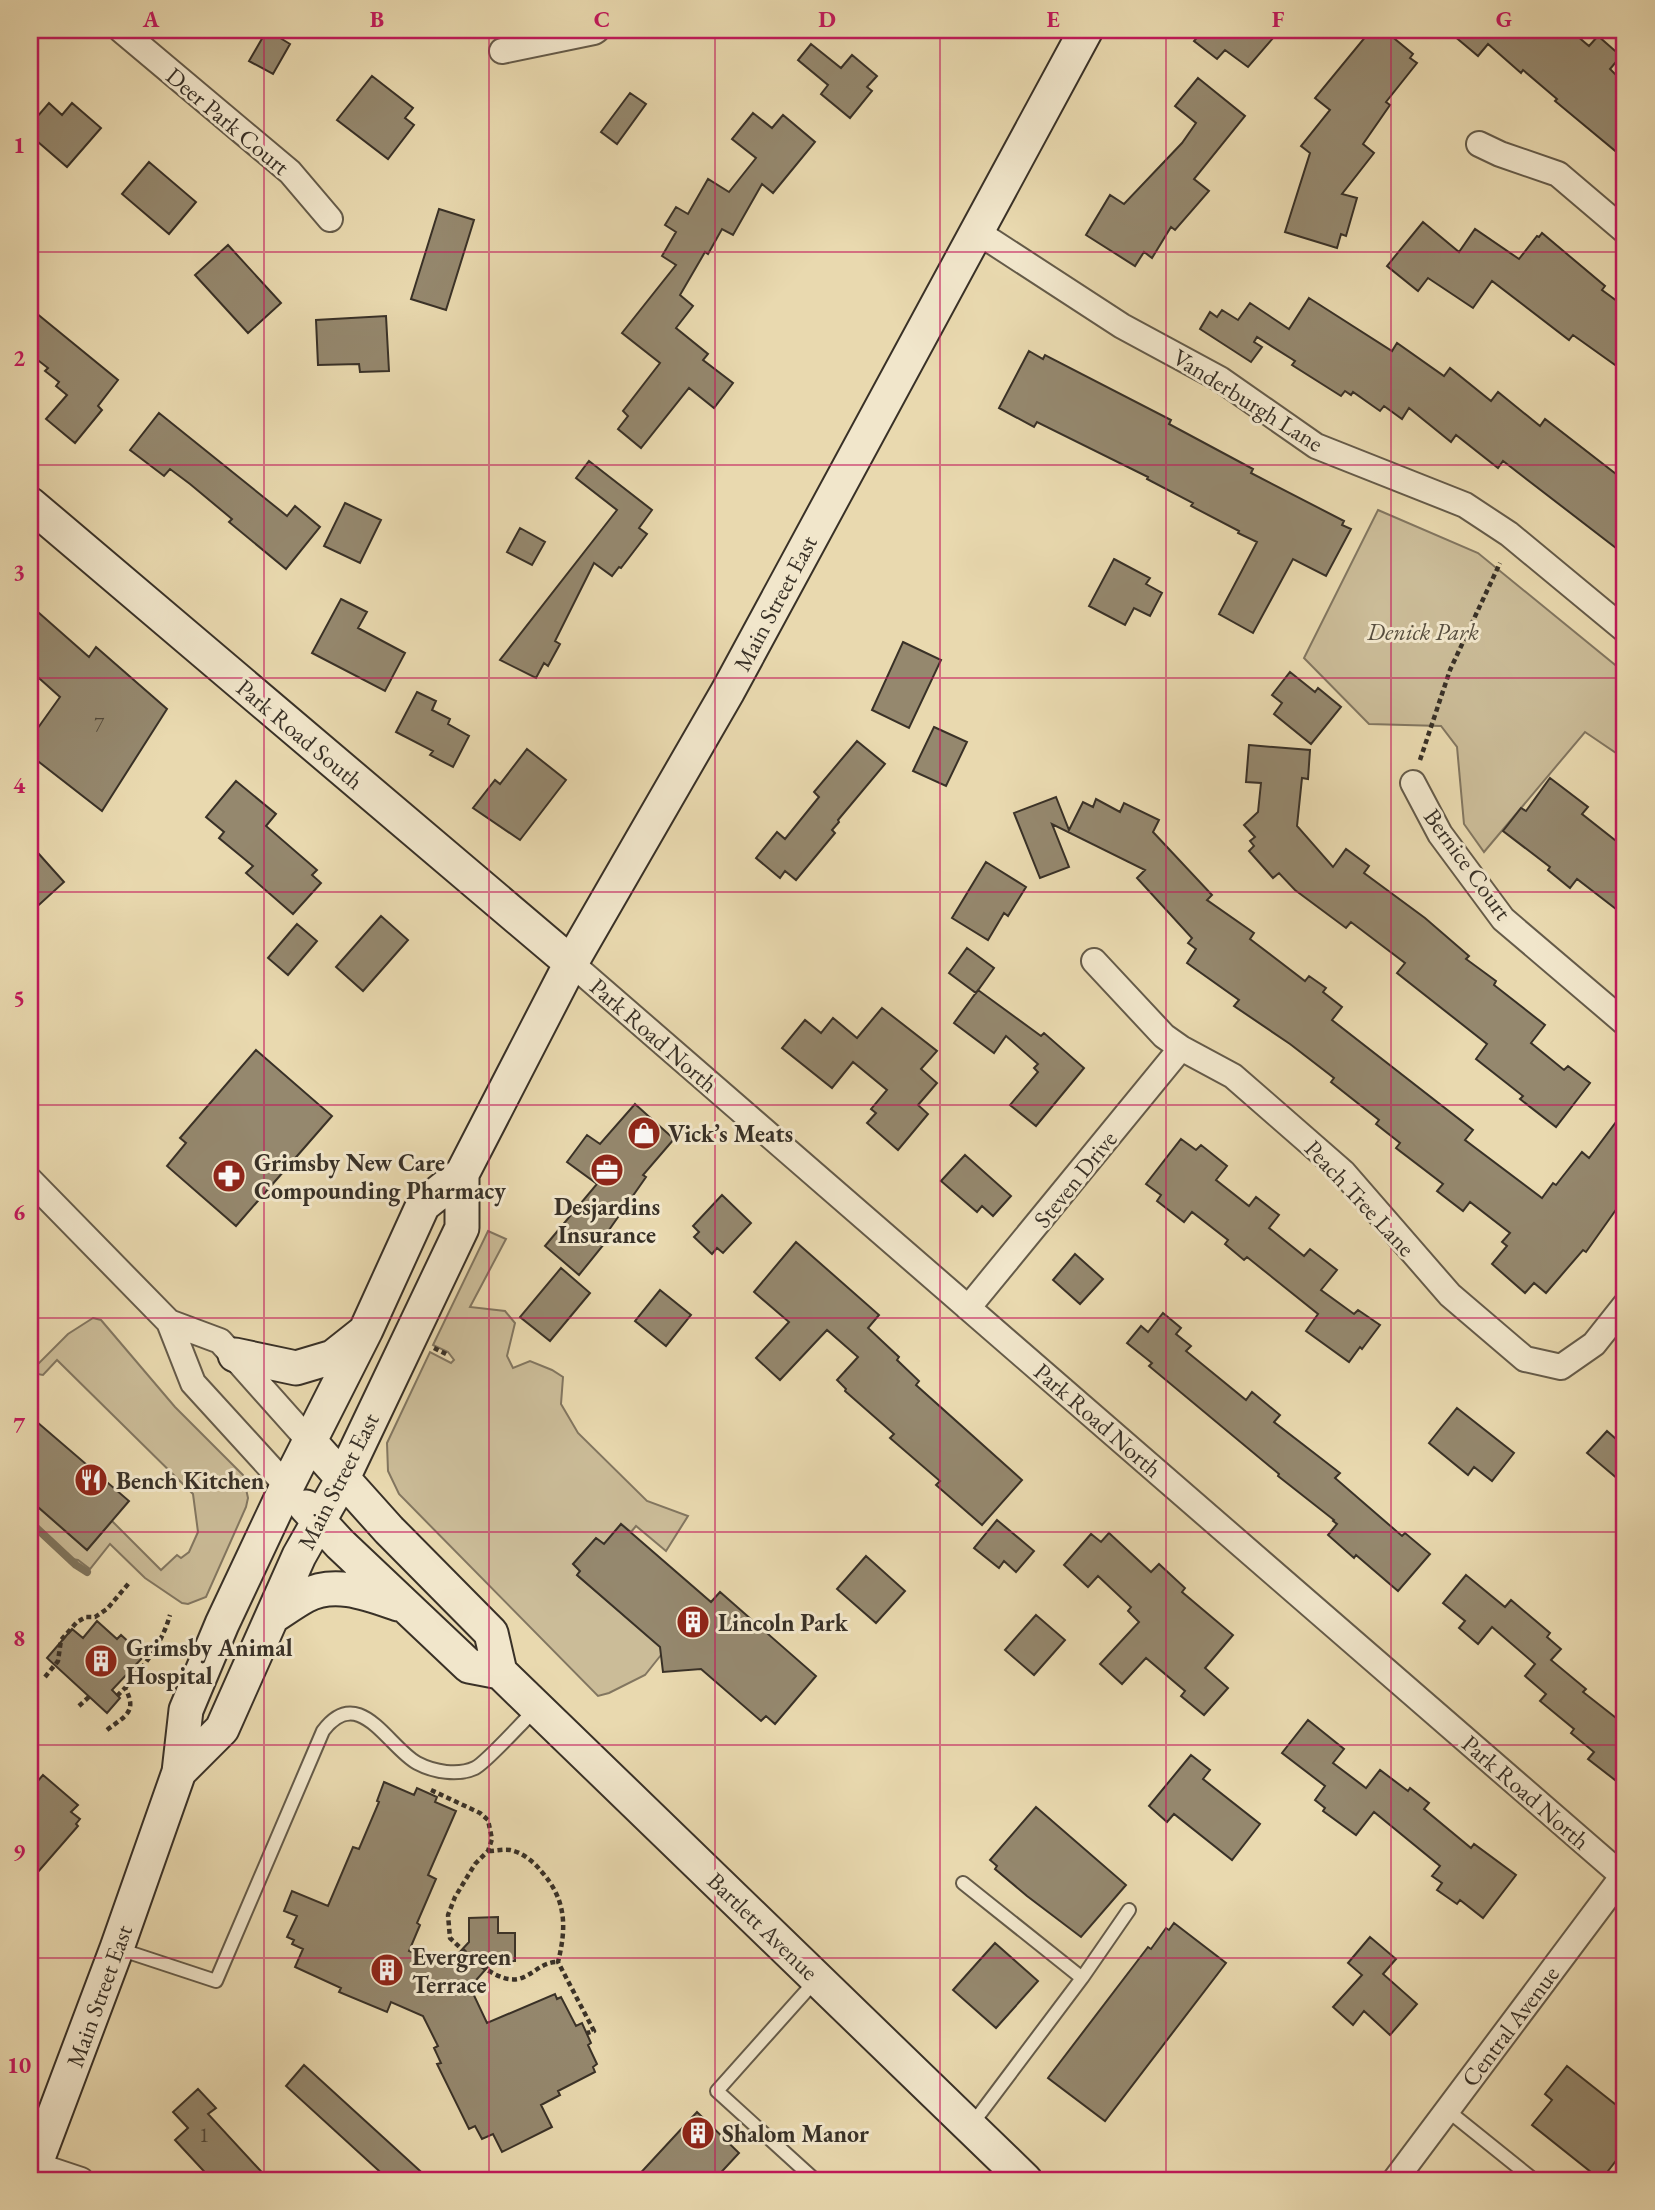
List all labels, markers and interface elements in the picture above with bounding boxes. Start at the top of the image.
text: A [142,4,160,34]
text: B [370,4,384,34]
text: C [594,4,610,34]
text: D [818,4,836,34]
text: E [1046,4,1060,34]
text: F [1272,4,1285,34]
text: G [1496,4,1512,34]
street label: Deer Park Court [160,60,297,182]
text: 1 [13,130,25,160]
street label: Vanderburgh Lane [1167,341,1329,459]
text: 2 [13,343,25,373]
street label: Main Street East [726,529,824,676]
text: 3 [13,557,25,587]
park label: Denick Park [1366,616,1479,647]
street label: Park Road South [230,672,370,796]
house number: 7 [94,711,105,738]
text: 4 [13,770,26,800]
street label: Bernice Court [1417,802,1519,926]
street label: Park Road North [584,971,724,1099]
text: 5 [13,983,25,1013]
shop icon: Vick’s Meats [625,1114,663,1152]
place label: Vick’s Meats [668,1118,793,1149]
street label: Steven Drive [1026,1124,1124,1234]
street label: Peach Tree Lane [1298,1133,1422,1263]
place label: Grimsby New Care Compounding Pharmacy [254,1147,506,1207]
office icon: Desjardins Insurance [588,1151,626,1189]
pharmacy icon: Grimsby New Care Compounding Pharmacy [210,1157,248,1195]
place label: Desjardins Insurance [554,1191,660,1250]
text: 6 [13,1197,25,1227]
street label: Park Road North [1028,1356,1168,1484]
street label: Main Street East [290,1407,386,1555]
text: 7 [13,1410,26,1440]
restaurant icon: Bench Kitchen [72,1461,110,1499]
place label: Bench Kitchen [116,1465,265,1496]
building icon: Lincoln Park [674,1603,712,1641]
place label: Lincoln Park [718,1607,849,1638]
text: 8 [13,1623,25,1653]
place label: Grimsby Animal Hospital [126,1632,293,1691]
building icon: Grimsby Animal Hospital [82,1642,120,1680]
street label: Park Road North [1456,1728,1596,1856]
text: 9 [13,1837,25,1867]
street label: Bartlett Avenue [701,1865,825,1987]
street label: Main Street East [59,1920,139,2071]
place label: Evergreen Terrace [412,1941,512,2000]
building icon: Evergreen Terrace [368,1951,406,1989]
street label: Central Avenue [1454,1959,1566,2093]
text: 10 [7,2050,31,2080]
building icon: Shalom Manor [679,2114,717,2152]
place label: Shalom Manor [722,2118,869,2149]
house number: 1 [199,2121,209,2148]

